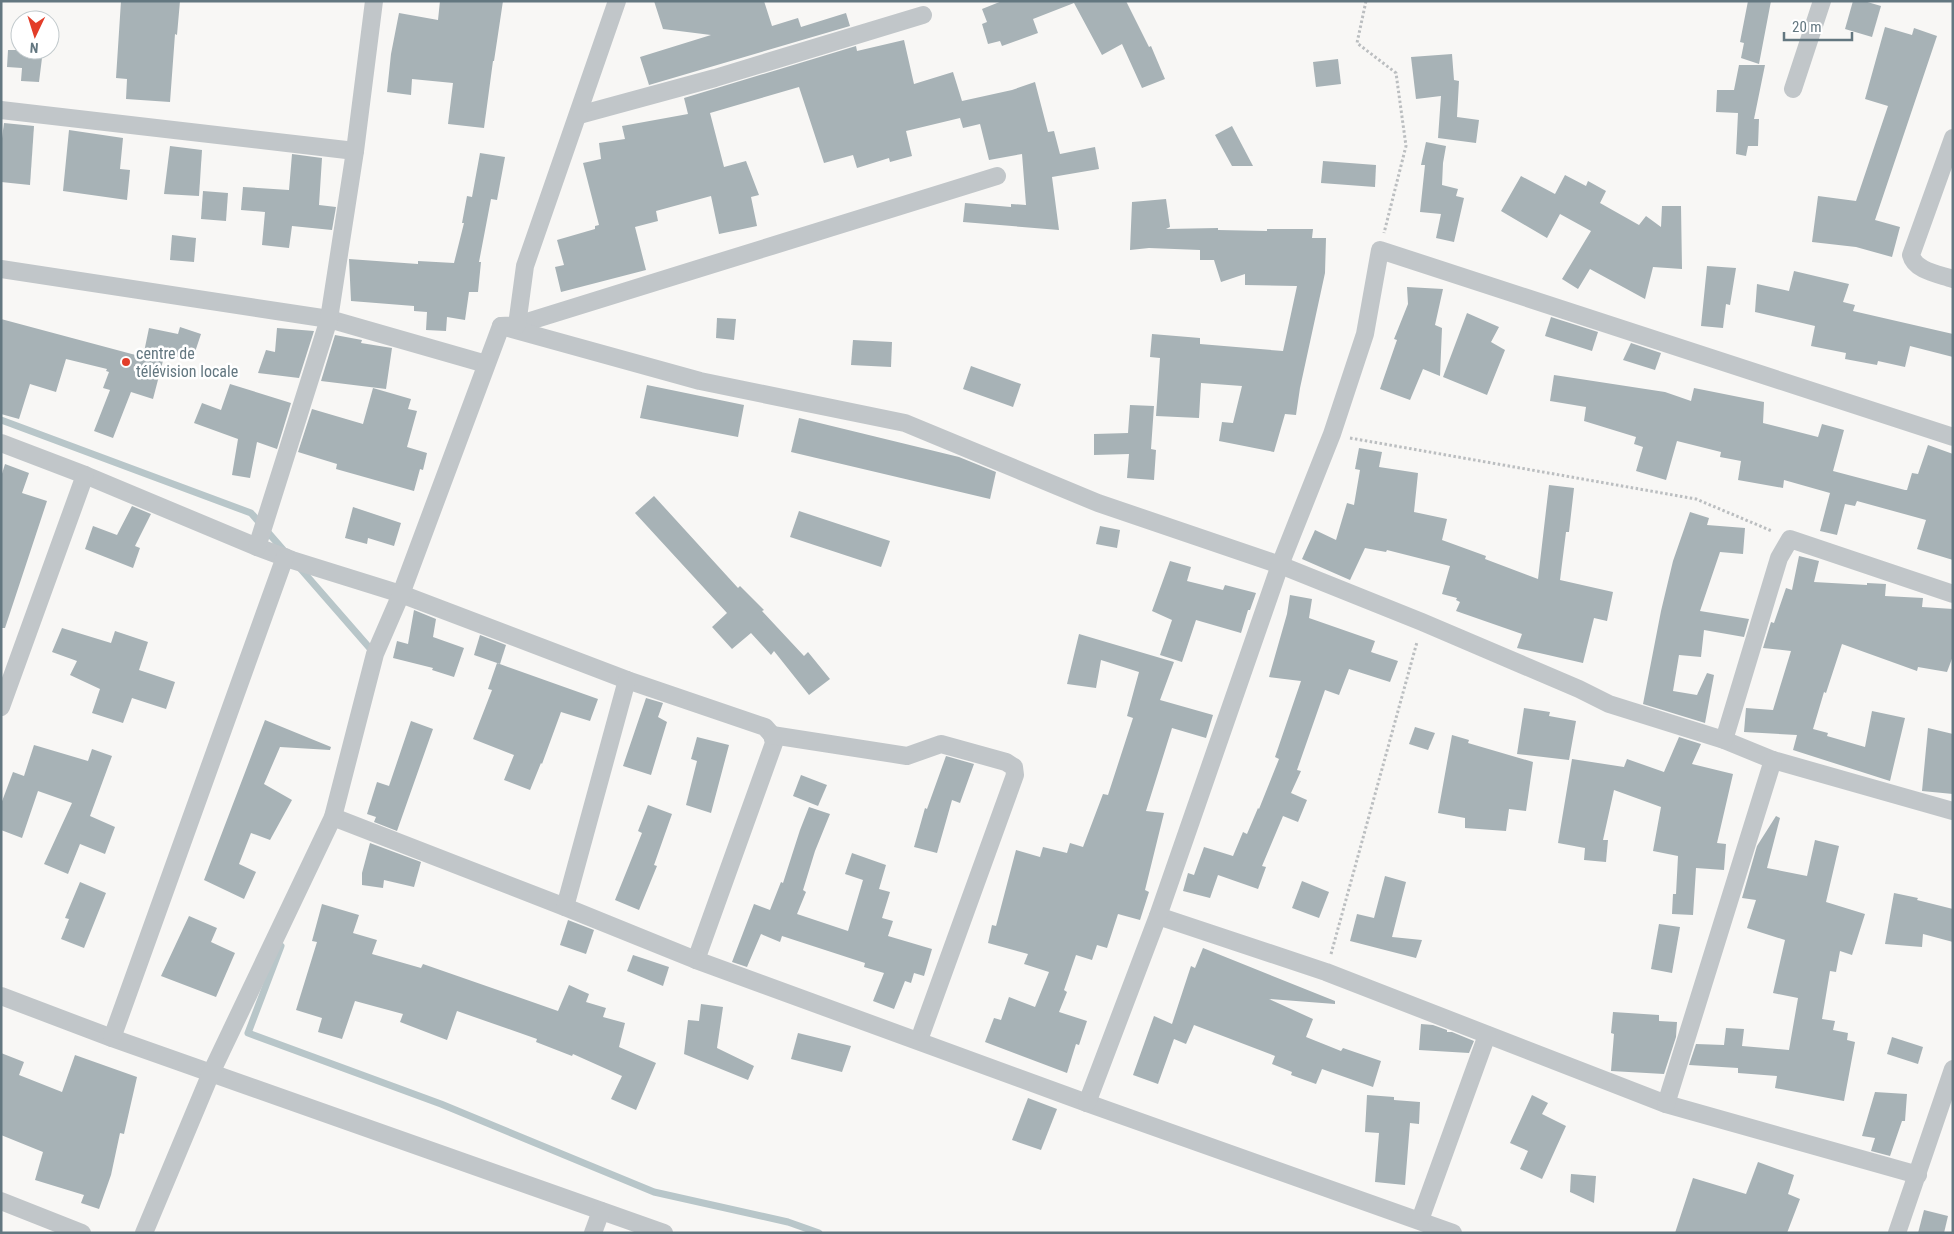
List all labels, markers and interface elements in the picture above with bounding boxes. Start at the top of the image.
north arrow [10,10,60,60]
scale bar [1784,10,1852,42]
text: 20 m [1792,18,1822,36]
text: N [29,40,39,56]
place label: centre de télévision locale [136,344,238,381]
marker: centre de télévision locale [120,356,132,368]

